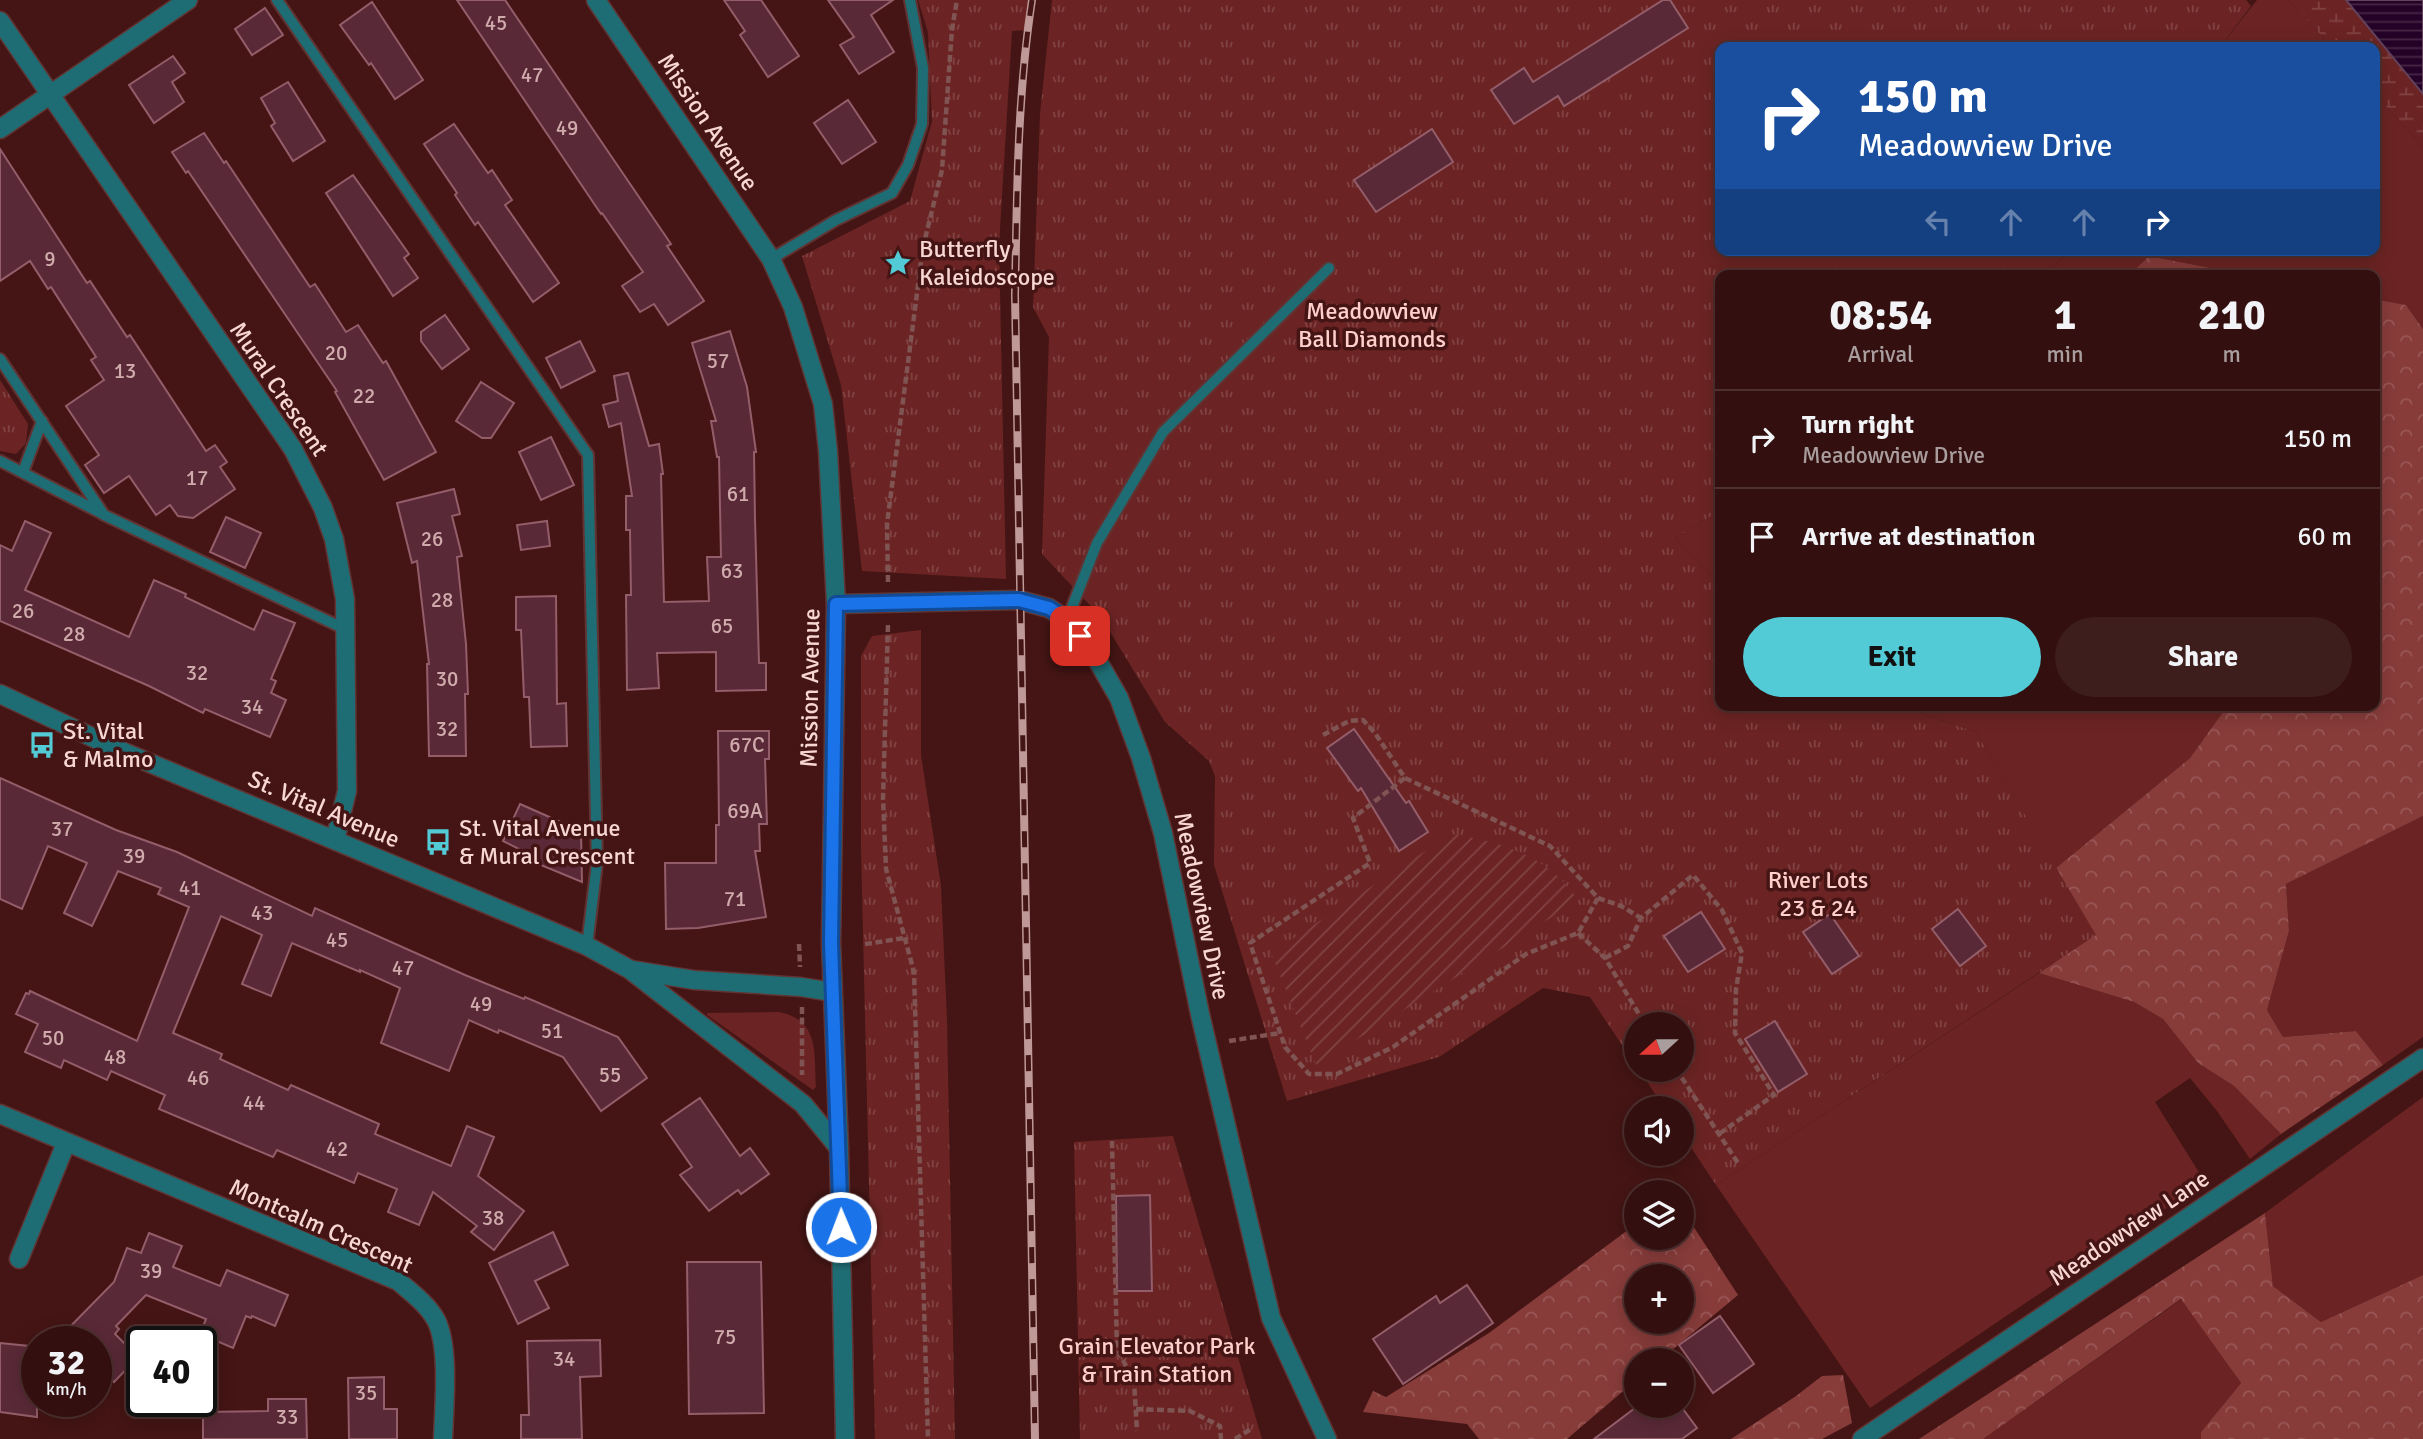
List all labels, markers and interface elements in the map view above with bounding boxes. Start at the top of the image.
house number: 45 [485,10,507,36]
street label: Mission Avenue [651,48,765,196]
house number: 47 [521,62,543,88]
text: 150 m [1858,66,1988,126]
icon: right [1743,70,1834,161]
house number: 49 [556,115,578,141]
text: Meadowview Drive [1858,126,2113,165]
icon: left [1919,203,1957,241]
icon: ahead [1992,203,2030,241]
icon: ahead [2065,203,2103,241]
icon: right [2138,203,2176,241]
place label: Butterfly Kaleidoscope [919,234,1055,292]
house number: 9 [44,246,56,272]
place icon: Butterfly Kaleidoscope [883,248,913,278]
text: 08:54 [1829,290,1932,341]
text: 1 [2054,290,2076,341]
text: 210 [2198,290,2266,341]
park label: Meadowview Ball Diamonds [1298,296,1446,354]
street label: Mural Crescent [223,316,335,462]
house number: 20 [325,340,347,366]
text: Arrival [1848,340,1914,369]
text: min [2046,340,2084,369]
text: m [2223,340,2241,369]
house number: 57 [707,348,729,374]
house number: 13 [114,358,136,384]
house number: 22 [353,383,375,409]
text: Turn right [1802,409,1914,441]
icon: right [1743,420,1781,458]
text: 150 m [2283,423,2352,455]
text: Meadowview Drive [1802,441,1985,470]
house number: 17 [186,465,208,491]
house number: 61 [727,481,749,507]
icon: arrive [1743,518,1781,556]
text: Arrive at destination [1802,521,2035,553]
text: 60 m [2297,521,2352,553]
house number: 26 [421,526,443,552]
house number: 63 [721,558,743,584]
house number: 28 [431,587,453,613]
house number: 26 [12,598,34,624]
pin [1050,606,1110,666]
street label: Mission Avenue [794,608,826,768]
house number: 65 [711,613,733,639]
icon: arrive [1061,617,1099,655]
button: Exit [1743,617,2041,697]
button: Share [2055,617,2352,697]
house number: 28 [63,621,85,647]
house number: 32 [186,660,208,686]
house number: 30 [436,666,458,692]
house number: 34 [241,694,263,720]
place label: St. Vital & Malmo [63,716,153,774]
house number: 32 [436,716,458,742]
bus stop icon: St. Vital & Malmo [27,730,57,760]
house number: 67C [729,732,765,758]
street label: St. Vital Avenue [244,764,404,854]
house number: 69A [727,798,763,824]
street label: Meadowview Drive [1167,810,1237,1002]
place label: St. Vital Avenue & Mural Crescent [459,813,635,871]
house number: 37 [51,816,73,842]
bus stop icon: St. Vital Avenue & Mural Crescent [423,827,453,857]
house number: 39 [123,843,145,869]
park label: River Lots 23 & 24 [1768,865,1868,923]
house number: 41 [179,875,201,901]
house number: 71 [724,886,746,912]
house number: 43 [251,900,273,926]
house number: 45 [326,927,348,953]
house number: 47 [392,955,414,981]
house number: 49 [470,991,492,1017]
north arrow [1624,1012,1694,1082]
map controls [1624,1012,1694,1418]
house number: 51 [541,1018,563,1044]
house number: 50 [42,1025,64,1051]
house number: 48 [104,1044,126,1070]
house number: 55 [599,1062,621,1088]
house number: 46 [187,1065,209,1091]
house number: 44 [243,1090,265,1116]
button: sound [1624,1096,1694,1166]
house number: 42 [326,1136,348,1162]
street label: Meadowview Lane [2043,1163,2215,1293]
street label: Montcalm Crescent [224,1172,418,1280]
button: layers [1624,1180,1694,1250]
position arrow [804,1190,878,1264]
house number: 38 [482,1205,504,1231]
house number: 39 [140,1258,162,1284]
button: + [1624,1264,1694,1334]
house number: 75 [714,1324,736,1350]
speed limit sign: 40 [126,1326,217,1417]
park label: Grain Elevator Park & Train Station [1059,1331,1256,1389]
text: 32 [48,1341,85,1384]
house number: 34 [553,1346,575,1372]
button: − [1624,1348,1694,1418]
text: km/h [46,1378,87,1400]
house number: 35 [355,1380,377,1406]
house number: 33 [276,1404,298,1430]

